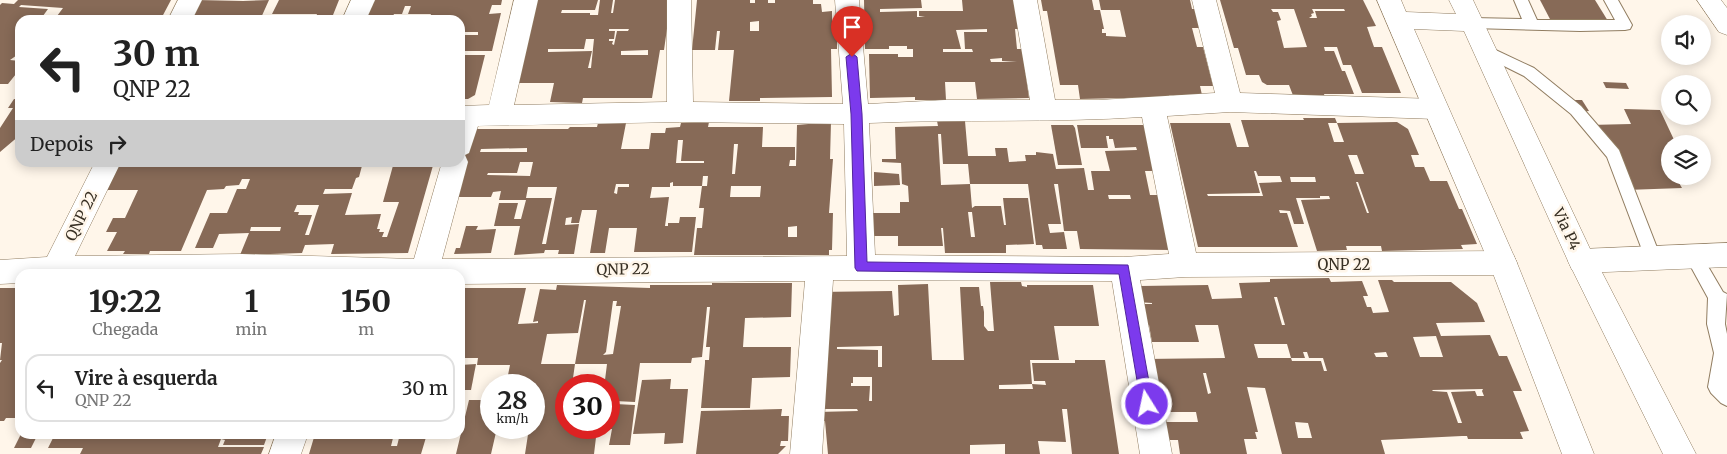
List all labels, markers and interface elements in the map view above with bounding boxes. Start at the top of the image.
pin [831,6,873,57]
icon: arrive [838,13,866,41]
map controls [1661,15,1711,185]
button: sound [1661,15,1711,65]
text: 30 m [113,32,199,76]
icon: left [30,35,95,100]
text: QNP 22 [113,75,191,103]
button: search [1661,75,1711,125]
icon: right [103,130,131,158]
text: Depois [30,132,93,156]
button: layers [1661,135,1711,185]
street label: QNP 22 [61,188,101,244]
street label: Via P4 [1549,204,1585,253]
street label: QNP 22 [1317,255,1371,274]
street label: QNP 22 [596,259,650,279]
text: 19:22 [89,282,162,320]
text: 1 [244,282,258,320]
text: 150 [341,282,391,320]
text: Chegada [92,319,158,339]
text: min [236,319,267,339]
text: m [358,319,374,339]
text: Vire à esquerda [75,366,218,390]
icon: left [32,374,60,402]
speed limit sign: 30 [555,374,620,439]
text: 30 m [402,376,448,400]
position arrow [1120,377,1172,429]
text: 28 [497,384,528,416]
text: QNP 22 [75,390,132,410]
text: km/h [497,411,528,426]

